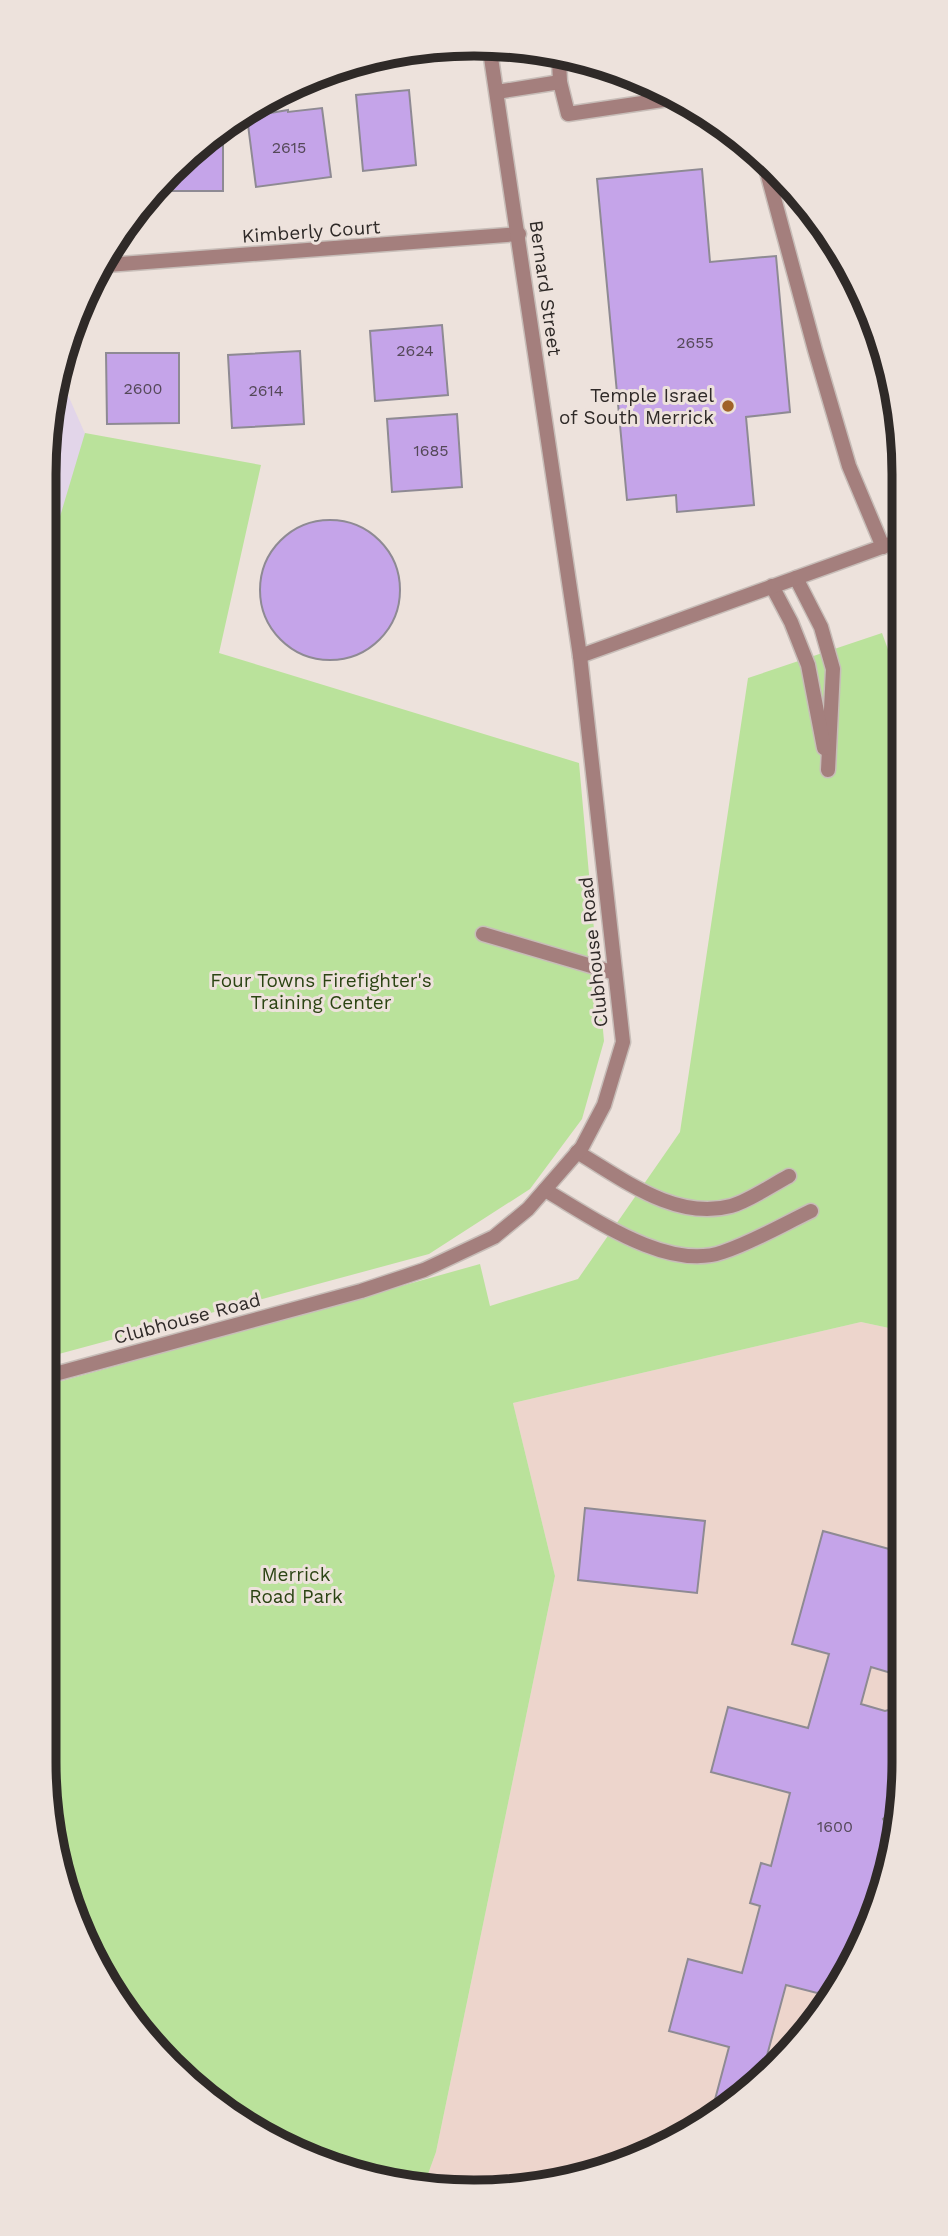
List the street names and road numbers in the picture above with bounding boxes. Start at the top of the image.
street label: Kimberly Court [241,215,381,248]
street label: Bernard Street [525,219,566,357]
street label: Clubhouse Road [574,876,613,1028]
street label: Clubhouse Road [111,1288,263,1349]

